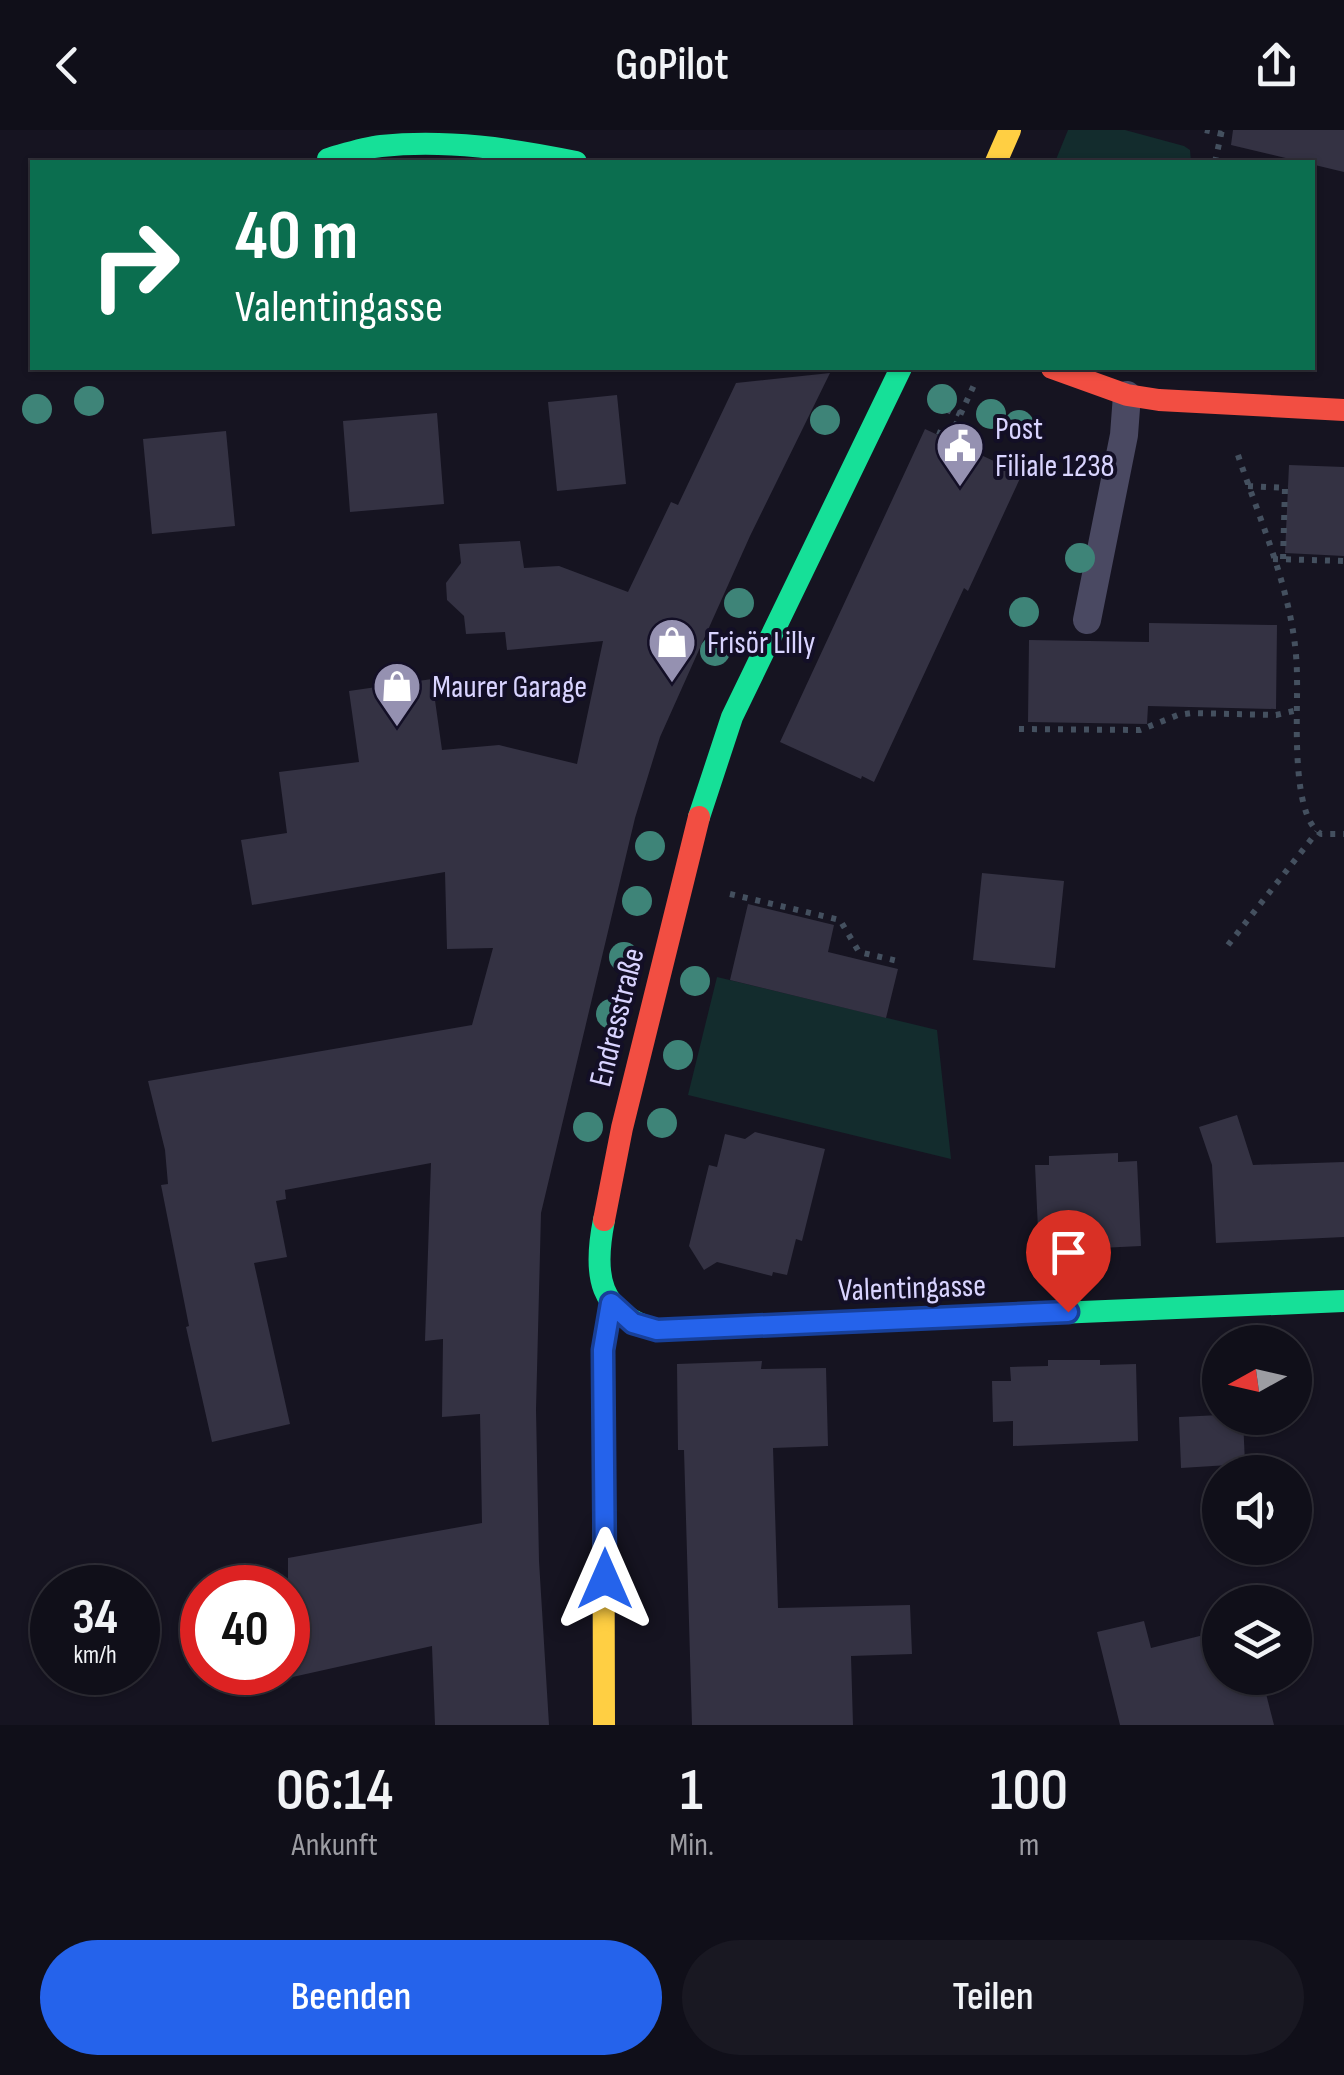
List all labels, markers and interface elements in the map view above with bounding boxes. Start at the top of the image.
icon: back [40,38,95,93]
text: GoPilot [615,38,729,93]
icon: share [1249,38,1304,93]
text: 40 m [235,195,358,279]
icon: right [70,200,200,330]
text: Valentingasse [235,280,443,335]
place label: Post Filiale 1238 [995,410,1115,486]
public building icon: Post Filiale 1238 [934,420,986,488]
shop icon: Frisör Lilly [646,616,698,684]
place label: Frisör Lilly [707,624,815,663]
shop icon: Maurer Garage [371,660,423,728]
place label: Maurer Garage [432,668,587,707]
street label: Endresstraße [581,944,653,1091]
pin [1026,1210,1111,1313]
icon: arrive [1041,1225,1096,1280]
street label: Valentingasse [837,1266,987,1311]
north arrow [1202,1325,1312,1435]
map controls [1202,1325,1312,1695]
button: sound [1202,1455,1312,1565]
position arrow [553,1527,657,1631]
speed limit sign: 40 [180,1565,310,1695]
button: layers [1202,1585,1312,1695]
text: 34 [72,1588,118,1648]
text: km/h [73,1640,117,1671]
text: 06:14 [276,1755,393,1827]
text: 1 [680,1755,703,1827]
text: 100 [990,1755,1068,1827]
text: Ankunft [291,1826,378,1865]
text: Min. [669,1826,714,1865]
text: m [1019,1826,1039,1865]
button: Beenden [40,1940,662,2055]
button: Teilen [682,1940,1304,2055]

